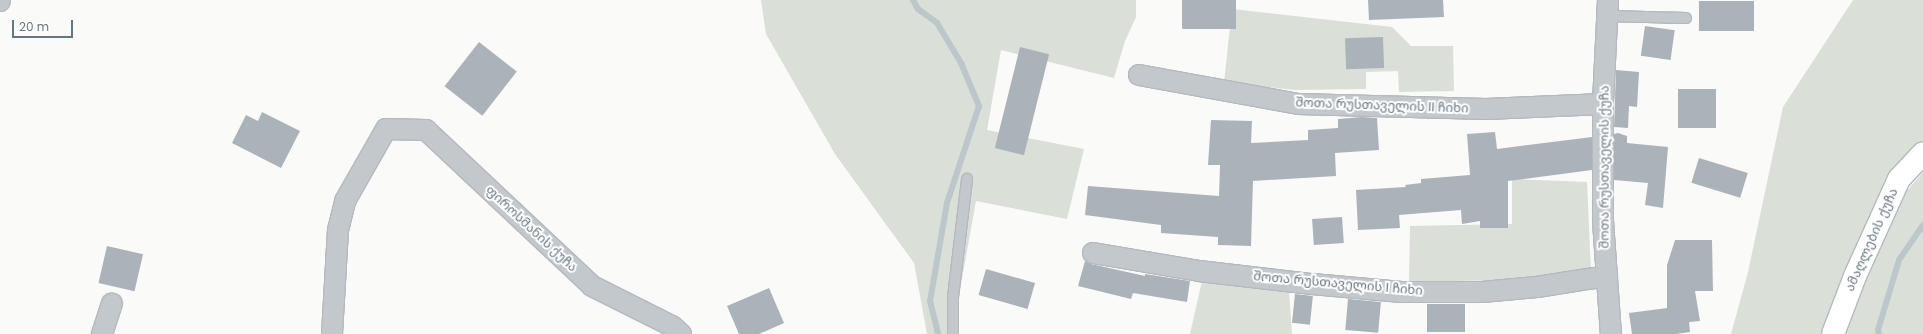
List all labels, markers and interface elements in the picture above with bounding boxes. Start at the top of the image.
scale bar [14,12,75,38]
text: 20 m [19,18,49,35]
street label: შოთა რუსთაველის ქუჩა [1597,85,1613,249]
street label: შოთა რუსთაველის II ჩიხი [1295,95,1469,117]
street label: ფიროსმანის ქუჩა [482,183,580,275]
street label: ამაღლების ქუჩა [1842,186,1902,294]
street label: შოთა რუსთაველის I ჩიხი [1253,269,1423,299]

